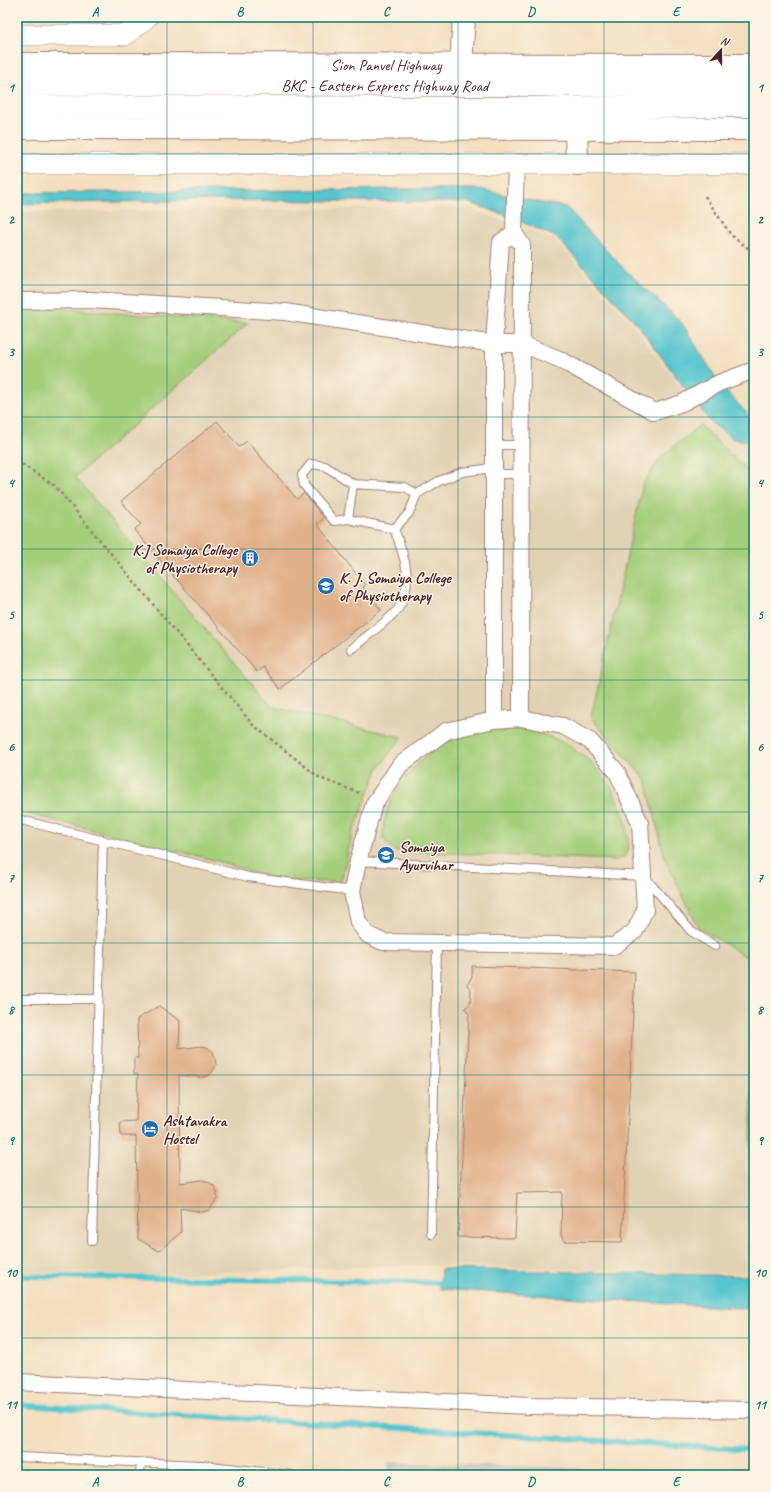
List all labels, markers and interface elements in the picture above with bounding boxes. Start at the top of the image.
text: A [92,4,100,20]
text: B [237,4,245,20]
text: C [383,4,391,20]
text: D [527,4,536,20]
text: E [673,4,682,20]
north arrow [701,30,741,70]
text: N [719,33,732,49]
street label: Sion Panvel Highway [331,55,443,76]
street label: BKC - Eastern Express Highway Road [281,76,491,96]
text: 1 [8,80,16,96]
text: 1 [757,80,765,96]
text: 2 [8,212,15,228]
text: 2 [757,212,764,228]
text: 3 [8,344,15,360]
text: 3 [757,344,764,360]
text: 4 [8,475,16,491]
text: 4 [757,475,765,491]
place label: K.J Somaiya College of Physiotherapy [132,540,239,578]
building icon: K.J Somaiya College of Physiotherapy [240,548,260,568]
place label: K. J. Somaiya College of Physiotherapy [339,568,452,606]
school or university icon: K. J. Somaiya College of Physiotherapy [316,576,336,596]
text: 5 [8,607,15,623]
text: 5 [757,607,764,623]
text: 6 [8,739,15,755]
text: 6 [757,739,764,755]
place label: Somaiya Ayurvihar [399,837,455,875]
school or university icon: Somaiya Ayurvihar [376,845,396,865]
text: 7 [8,870,15,886]
text: 7 [757,870,764,886]
text: 8 [8,1002,16,1018]
text: 8 [757,1002,765,1018]
place label: Ashtavakra Hostel [163,1111,228,1149]
hotel icon: Ashtavakra Hostel [140,1119,160,1139]
text: 9 [8,1133,15,1149]
text: 9 [757,1133,764,1149]
text: 10 [5,1265,18,1281]
text: 10 [754,1265,767,1281]
text: 11 [5,1397,19,1413]
text: 11 [754,1397,768,1413]
text: A [92,1474,100,1490]
text: B [237,1474,245,1490]
text: C [383,1474,391,1490]
text: D [527,1474,536,1490]
text: E [673,1474,682,1490]

